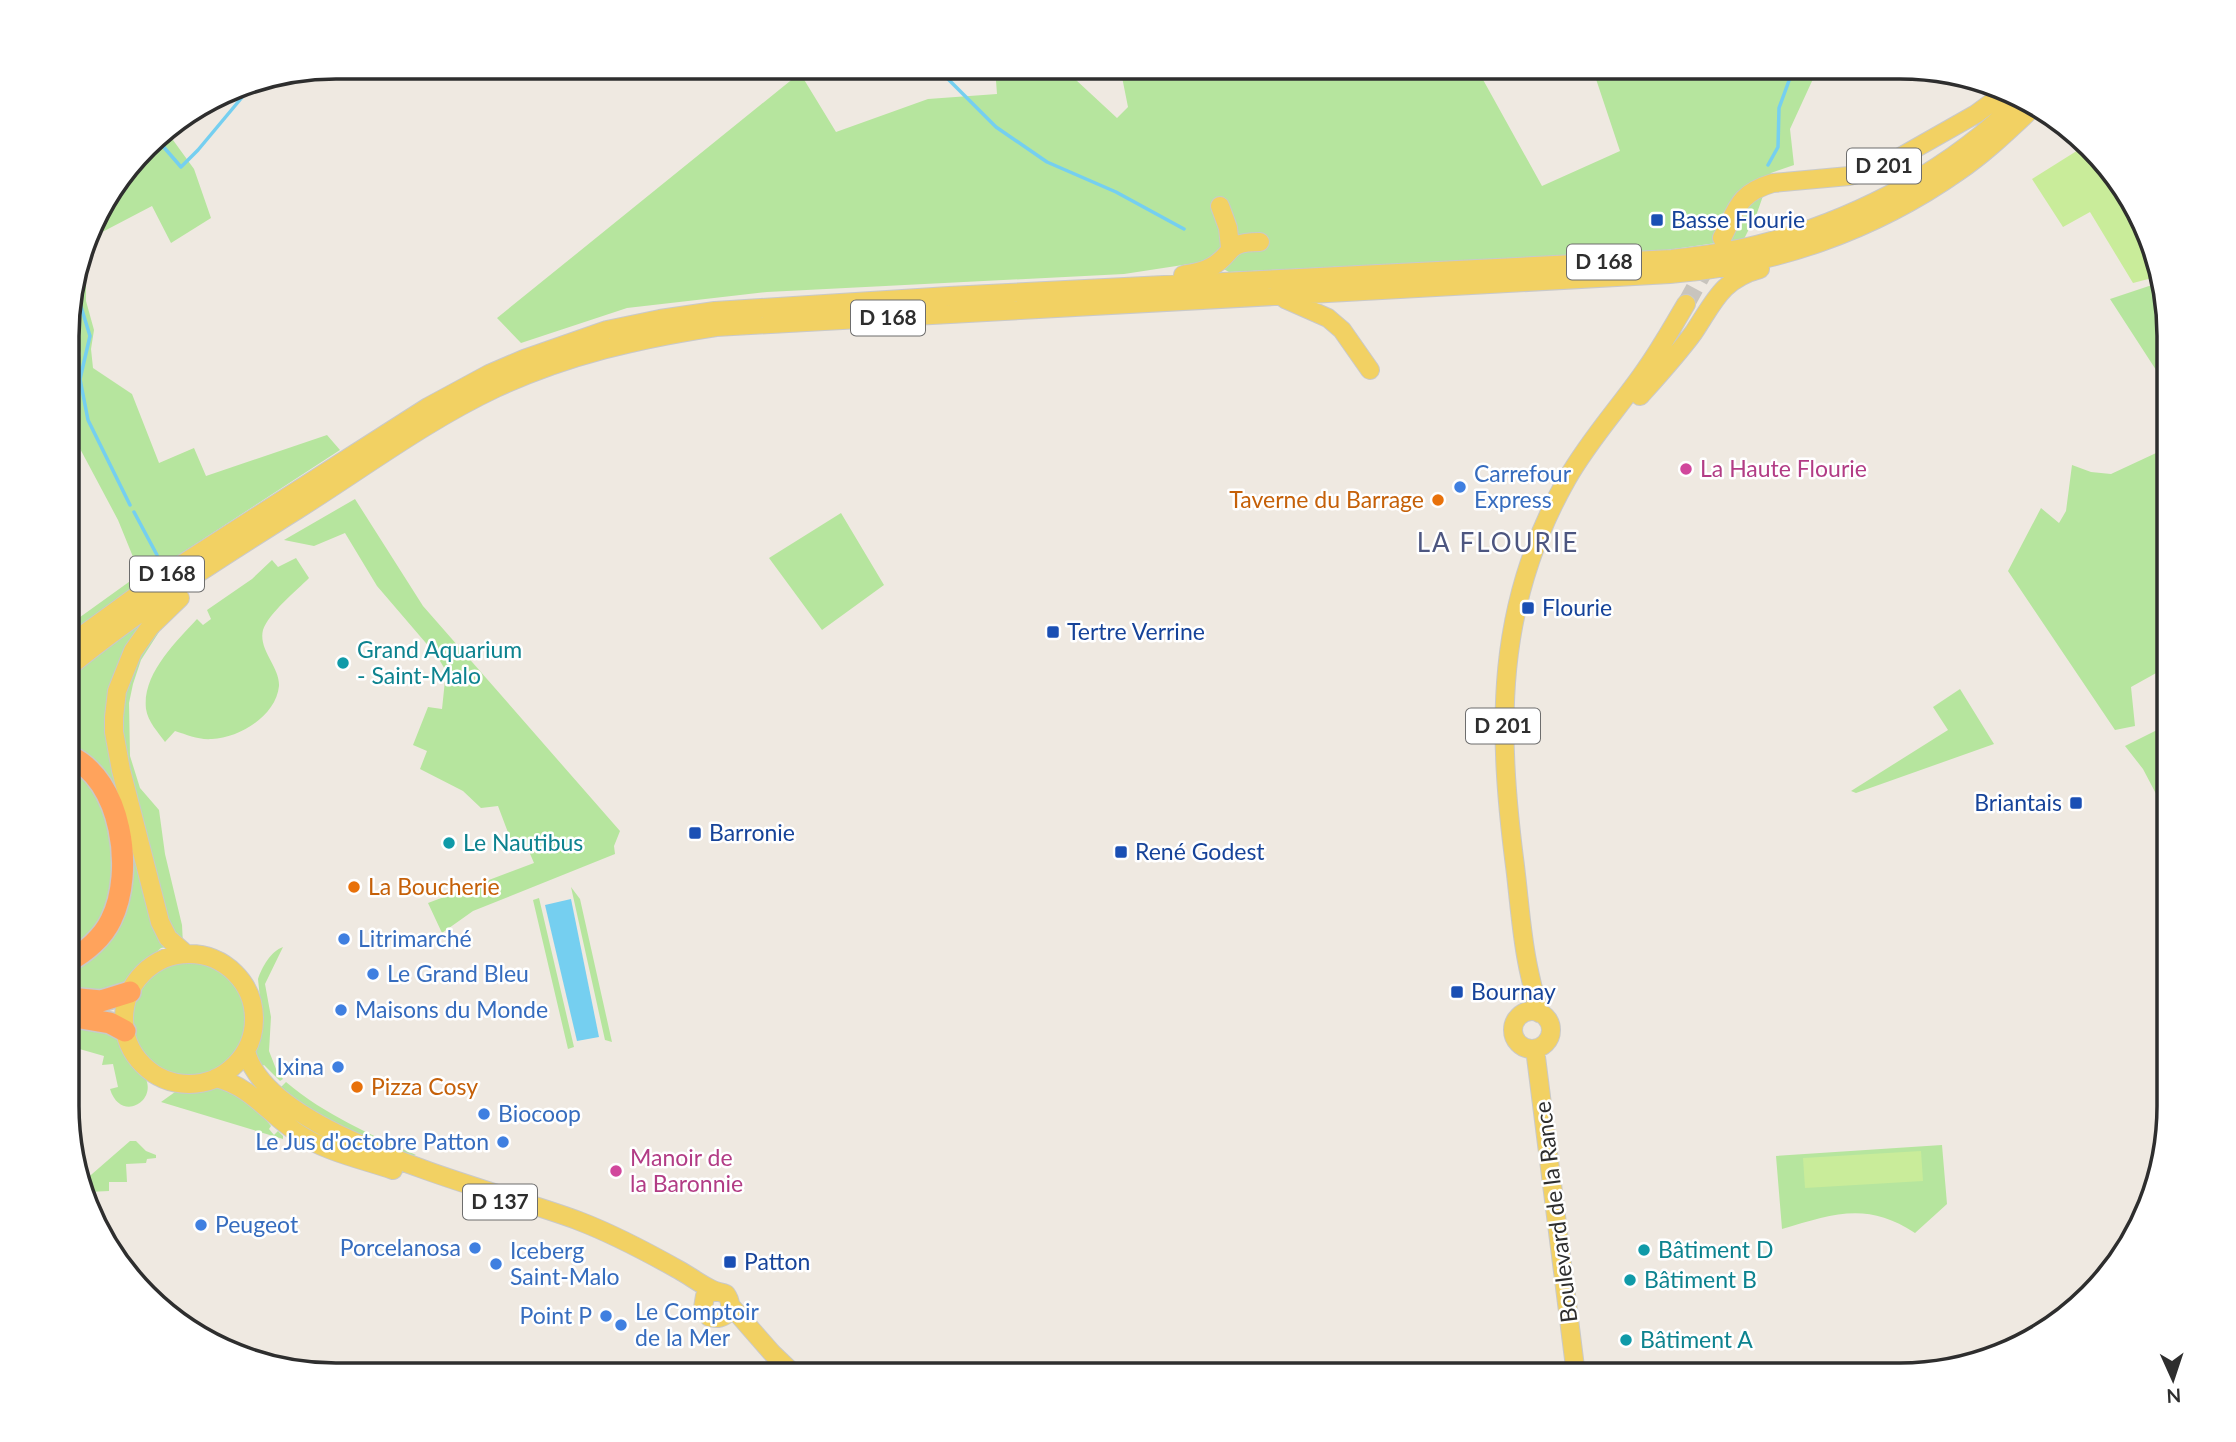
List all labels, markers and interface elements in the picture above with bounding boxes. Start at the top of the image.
road number: D 201 [1847,148,1921,184]
place label: Basse Flourie [1671,205,1805,233]
marker: Basse Flourie [1649,212,1665,228]
road number: D 168 [1567,244,1641,280]
road number: D 168 [851,300,925,336]
place label: La Haute Flourie [1700,454,1867,482]
place label: Carrefour Express [1474,459,1572,513]
marker: La Haute Flourie [1678,461,1694,477]
marker: Carrefour Express [1452,479,1468,495]
place label: Taverne du Barrage [1229,485,1424,513]
marker: Taverne du Barrage [1430,492,1446,508]
district label: LA FLOURIE [1417,526,1579,558]
road number: D 168 [130,556,204,592]
place label: Flourie [1542,593,1612,621]
marker: Flourie [1520,600,1536,616]
place label: Tertre Verrine [1067,617,1205,645]
marker: Tertre Verrine [1045,624,1061,640]
place label: Grand Aquarium - Saint-Malo [357,635,522,689]
marker: Grand Aquarium - Saint-Malo [335,655,351,671]
road number: D 201 [1466,708,1540,744]
place label: Briantais [1974,788,2062,816]
marker: Briantais [2068,795,2084,811]
place label: Barronie [709,818,795,846]
marker: Barronie [687,825,703,841]
place label: Le Nautibus [463,828,583,856]
marker: Le Nautibus [441,835,457,851]
place label: René Godest [1135,837,1265,865]
marker: René Godest [1113,844,1129,860]
place label: La Boucherie [368,872,500,900]
marker: La Boucherie [346,879,362,895]
place label: Litrimarché [358,924,472,952]
marker: Litrimarché [336,931,352,947]
place label: Le Grand Bleu [387,959,529,987]
marker: Le Grand Bleu [365,966,381,982]
place label: Bournay [1471,977,1556,1005]
marker: Bournay [1449,984,1465,1000]
place label: Maisons du Monde [355,995,548,1023]
marker: Maisons du Monde [333,1002,349,1018]
place label: Ixina [276,1052,324,1080]
marker: Ixina [330,1059,346,1075]
place label: Pizza Cosy [371,1072,478,1100]
marker: Pizza Cosy [349,1079,365,1095]
place label: Biocoop [498,1099,581,1127]
street label: Boulevard de la Rance [1528,1100,1582,1324]
marker: Biocoop [476,1106,492,1122]
place label: Le Jus d'octobre Patton [255,1127,489,1155]
marker: Le Jus d'octobre Patton [495,1134,511,1150]
place label: Manoir de la Baronnie [630,1143,743,1197]
marker: Manoir de la Baronnie [608,1163,624,1179]
road number: D 137 [463,1184,537,1220]
place label: Peugeot [215,1210,299,1238]
marker: Peugeot [193,1217,209,1233]
place label: Porcelanosa [340,1233,461,1261]
place label: Bâtiment D [1658,1235,1774,1263]
place label: Iceberg Saint-Malo [510,1236,620,1290]
marker: Porcelanosa [467,1240,483,1256]
marker: Bâtiment D [1636,1242,1652,1258]
place label: Patton [744,1247,810,1275]
marker: Patton [722,1254,738,1270]
marker: Iceberg Saint-Malo [488,1256,504,1272]
place label: Bâtiment B [1644,1265,1757,1293]
marker: Bâtiment B [1622,1272,1638,1288]
place label: Le Comptoir de la Mer [635,1297,760,1351]
place label: Point P [520,1301,592,1329]
marker: Point P [598,1308,614,1324]
marker: Le Comptoir de la Mer [613,1317,629,1333]
place label: Bâtiment A [1640,1325,1753,1353]
marker: Bâtiment A [1618,1332,1634,1348]
north arrow [2138,1344,2208,1414]
text: N [2166,1385,2182,1408]

